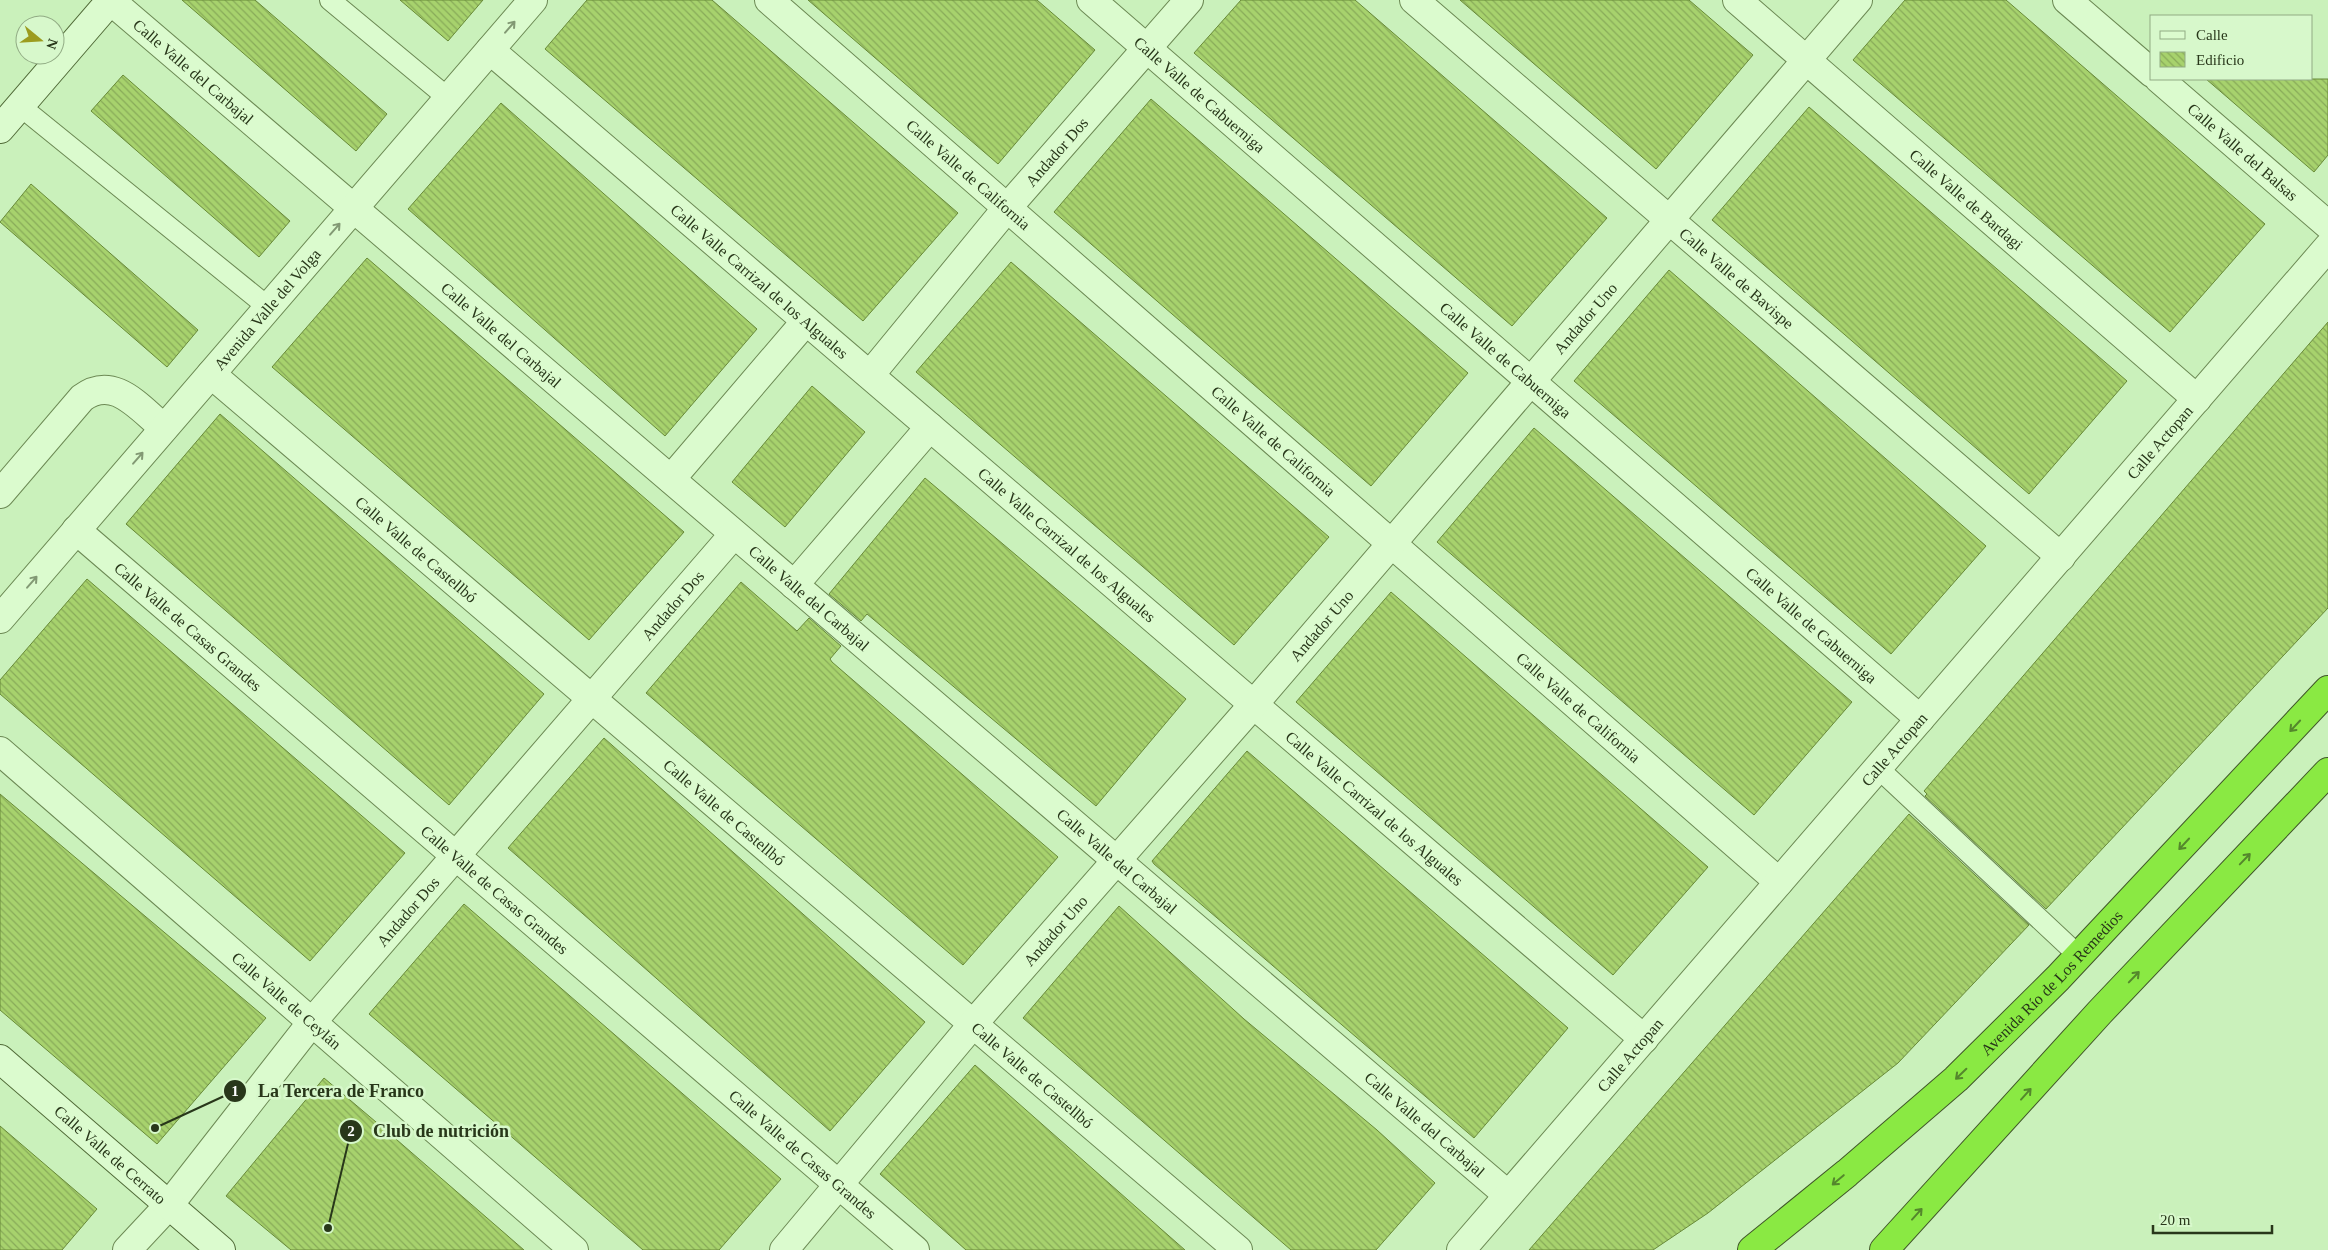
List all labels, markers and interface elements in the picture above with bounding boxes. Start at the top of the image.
north arrow [15,15,65,65]
legend [2150,15,2313,80]
street label: Calle Valle del Carbajal [130,16,257,128]
one-way arrow [504,20,515,33]
text: Calle [2196,27,2228,43]
street label: Calle Valle de Cabuerniga [1131,33,1269,156]
text: N [43,37,61,51]
text: Edificio [2196,52,2244,68]
street label: Calle Valle del Balsas [2185,99,2301,204]
street label: Andador Dos [1022,114,1091,189]
street label: Calle Valle de California [903,116,1034,233]
street label: Calle Valle de Bardagi [1907,146,2027,253]
street label: Calle Valle Carrizal de los Alguales [668,200,852,362]
one-way arrow [330,223,341,236]
street label: Calle Valle de Bavispe [1676,224,1797,332]
street label: Avenida Valle del Volga [210,245,324,373]
street label: Calle Valle del Carbajal [438,279,565,391]
street label: Andador Uno [1550,279,1620,357]
street label: Calle Valle de Cabuerniga [1437,298,1575,421]
street label: Calle Valle de California [1208,382,1339,499]
street label: Calle Actopan [2123,402,2196,482]
one-way arrow [132,452,144,465]
street label: Calle Valle Carrizal de los Alguales [975,464,1159,625]
street label: Calle Valle de Castellbó [352,493,481,606]
street label: Calle Valle del Carbajal [746,542,873,654]
street label: Calle Valle de Casas Grandes [111,559,265,694]
street label: Calle Valle de Cabuerniga [1743,564,1880,686]
street label: Andador Dos [638,567,707,643]
one-way arrow [26,575,38,588]
street label: Andador Uno [1286,587,1356,664]
street label: Calle Valle de California [1513,649,1644,766]
street label: Calle Actopan [1858,709,1930,789]
one-way arrow [2289,719,2301,732]
street label: Calle Valle Carrizal de los Alguales [1283,728,1467,889]
street label: Calle Valle de Castellbó [660,756,789,868]
street label: Calle Valle del Carbajal [1054,805,1181,917]
street label: Calle Valle de Casas Grandes [418,822,572,957]
one-way arrow [2178,838,2190,851]
one-way arrow [2239,854,2251,866]
street label: Andador Dos [373,873,442,949]
street label: Andador Uno [1020,892,1090,969]
street label: Avenida Río de Los Remedios [1977,907,2126,1058]
street label: Calle Valle de Ceylán [229,948,345,1052]
one-way arrow [2128,971,2140,983]
street label: Calle Actopan [1593,1015,1666,1095]
street label: Calle Valle de Castellbó [969,1018,1097,1131]
street label: Calle Valle del Carbajal [1362,1068,1489,1180]
one-way arrow [1955,1068,1967,1080]
callout: La Tercera de Franco [223,1074,434,1107]
text: La Tercera de Franco [258,1081,424,1101]
text: 1 [231,1083,239,1099]
street label: Calle Valle de Casas Grandes [726,1086,880,1222]
one-way arrow [2020,1087,2032,1100]
street label: Calle Valle de Cerrato [51,1102,170,1207]
callout: Club de nutrición [338,1114,519,1147]
text: Club de nutrición [373,1121,509,1141]
text: 2 [347,1123,355,1139]
one-way arrow [1832,1175,1845,1186]
scale bar [2153,1202,2272,1234]
one-way arrow [1911,1207,1923,1220]
text: 20 m [2160,1212,2191,1228]

